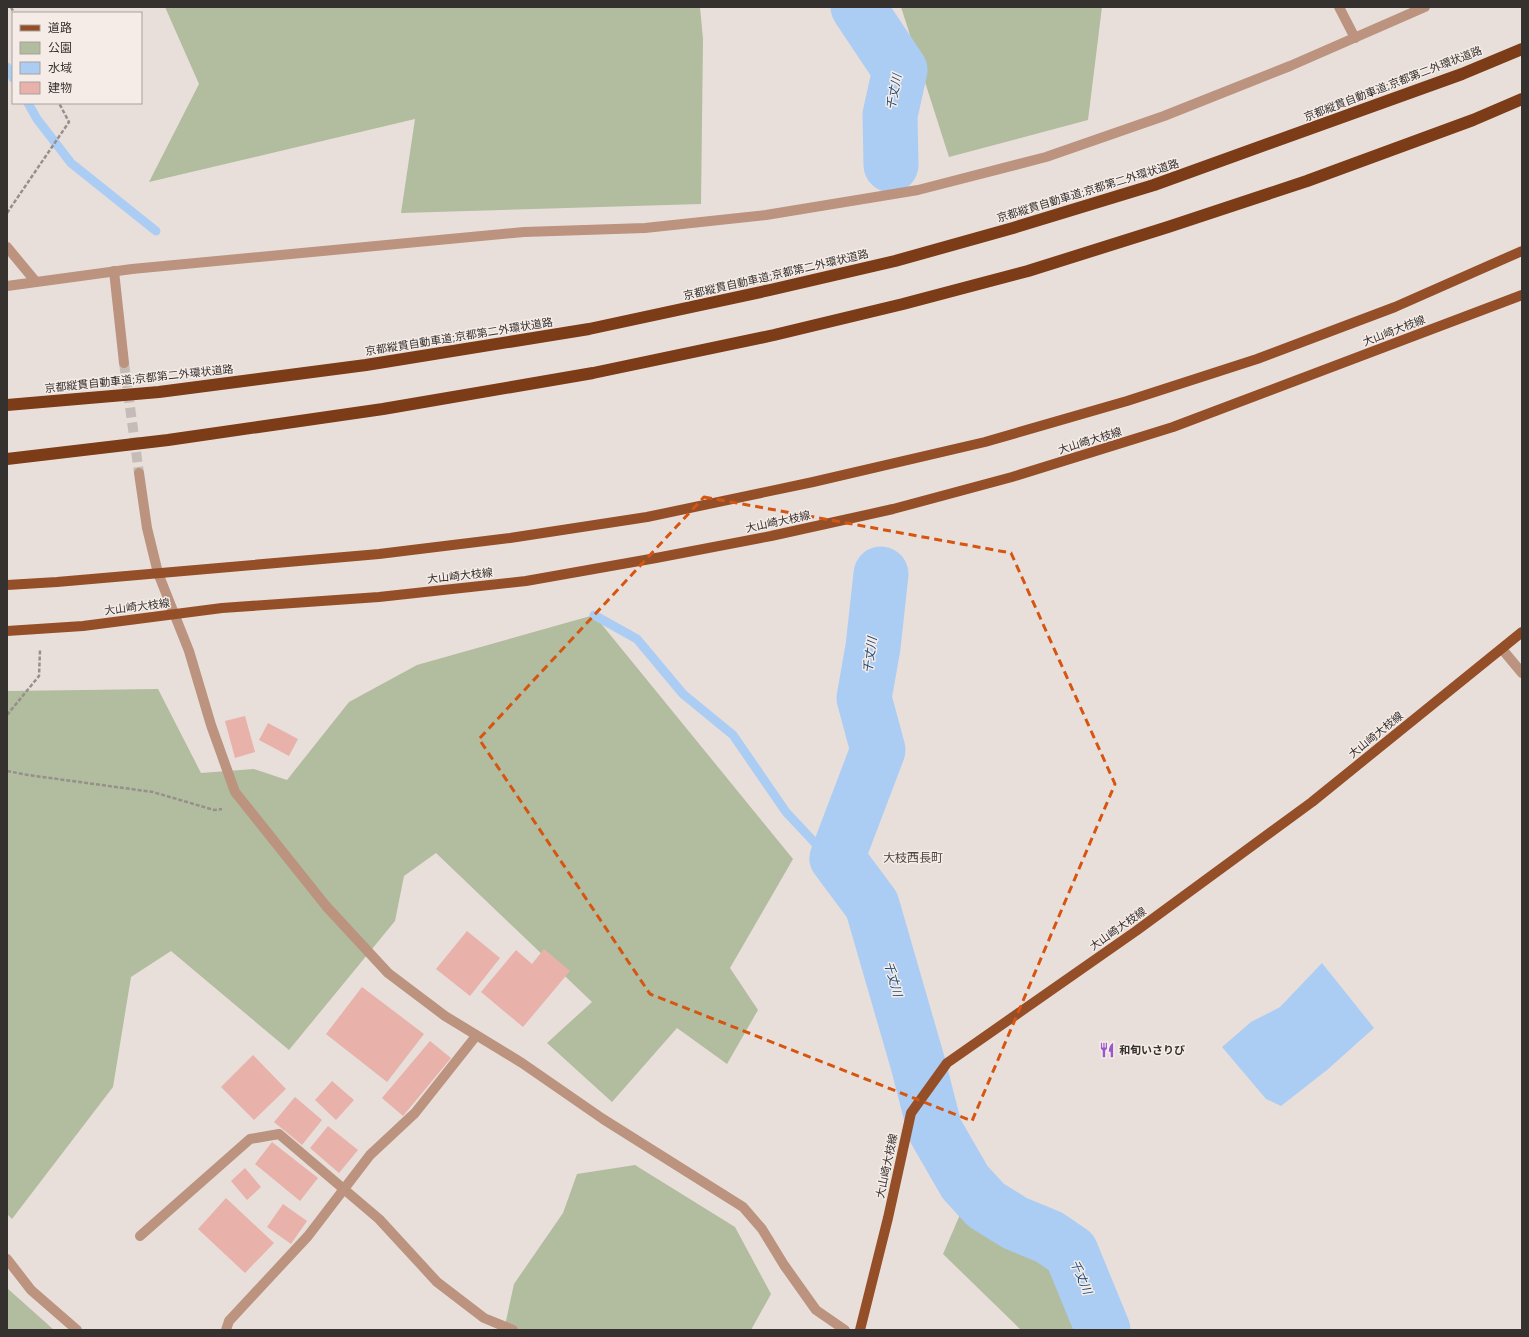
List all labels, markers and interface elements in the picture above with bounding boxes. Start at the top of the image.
legend [12,12,142,104]
text: 道路 [48,21,72,35]
text: 公園 [48,41,72,55]
street label: 京都縦貫自動車道;京都第二外環状道路 [1302,44,1484,124]
text: 水域 [48,61,72,75]
water label: 千丈川 [884,71,905,111]
text: 建物 [48,81,72,95]
street label: 京都縦貫自動車道;京都第二外環状道路 [995,157,1181,225]
street label: 京都縦貫自動車道;京都第二外環状道路 [682,247,870,303]
street label: 大山崎大枝線 [1361,313,1427,349]
street label: 京都縦貫自動車道;京都第二外環状道路 [364,316,554,358]
street label: 京都縦貫自動車道;京都第二外環状道路 [44,363,234,395]
street label: 大山崎大枝線 [1057,425,1123,457]
street label: 大山崎大枝線 [744,509,812,535]
street label: 大山崎大枝線 [427,566,493,586]
street label: 大山崎大枝線 [103,597,171,617]
water label: 千丈川 [861,634,880,674]
street label: 大山崎大枝線 [1346,709,1406,761]
district label: 大枝西長町 [883,851,943,865]
street label: 大山崎大枝線 [1087,905,1149,953]
water label: 千丈川 [881,960,905,1000]
restaurant icon: 和旬いさりび [1098,1041,1116,1059]
place label: 和旬いさりび [1119,1044,1185,1057]
street label: 大山崎大枝線 [874,1132,900,1200]
water label: 千丈川 [1068,1258,1095,1298]

